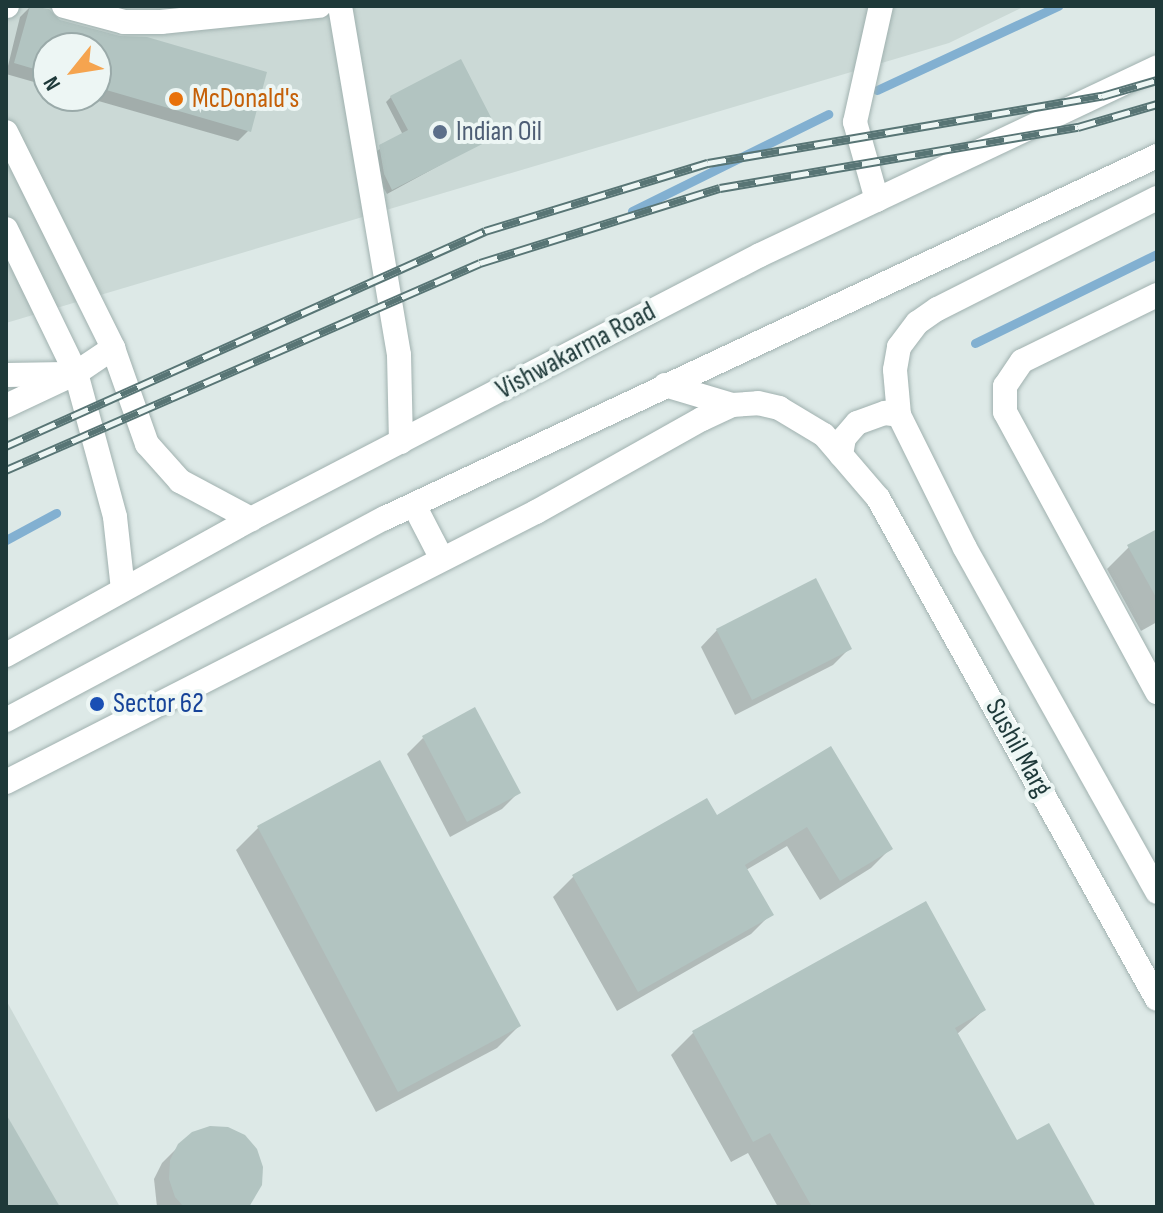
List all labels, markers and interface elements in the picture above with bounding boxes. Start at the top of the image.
north arrow [32,32,112,112]
text: N [38,71,67,95]
place label: McDonald's [192,82,299,116]
marker: McDonald's [167,90,185,108]
place label: Indian Oil [456,115,542,149]
marker: Indian Oil [431,123,449,141]
street label: Vishwakarma Road [491,295,661,407]
place label: Sector 62 [113,687,204,721]
street label: Sushil Marg [978,693,1058,803]
marker: Sector 62 [88,695,106,713]

